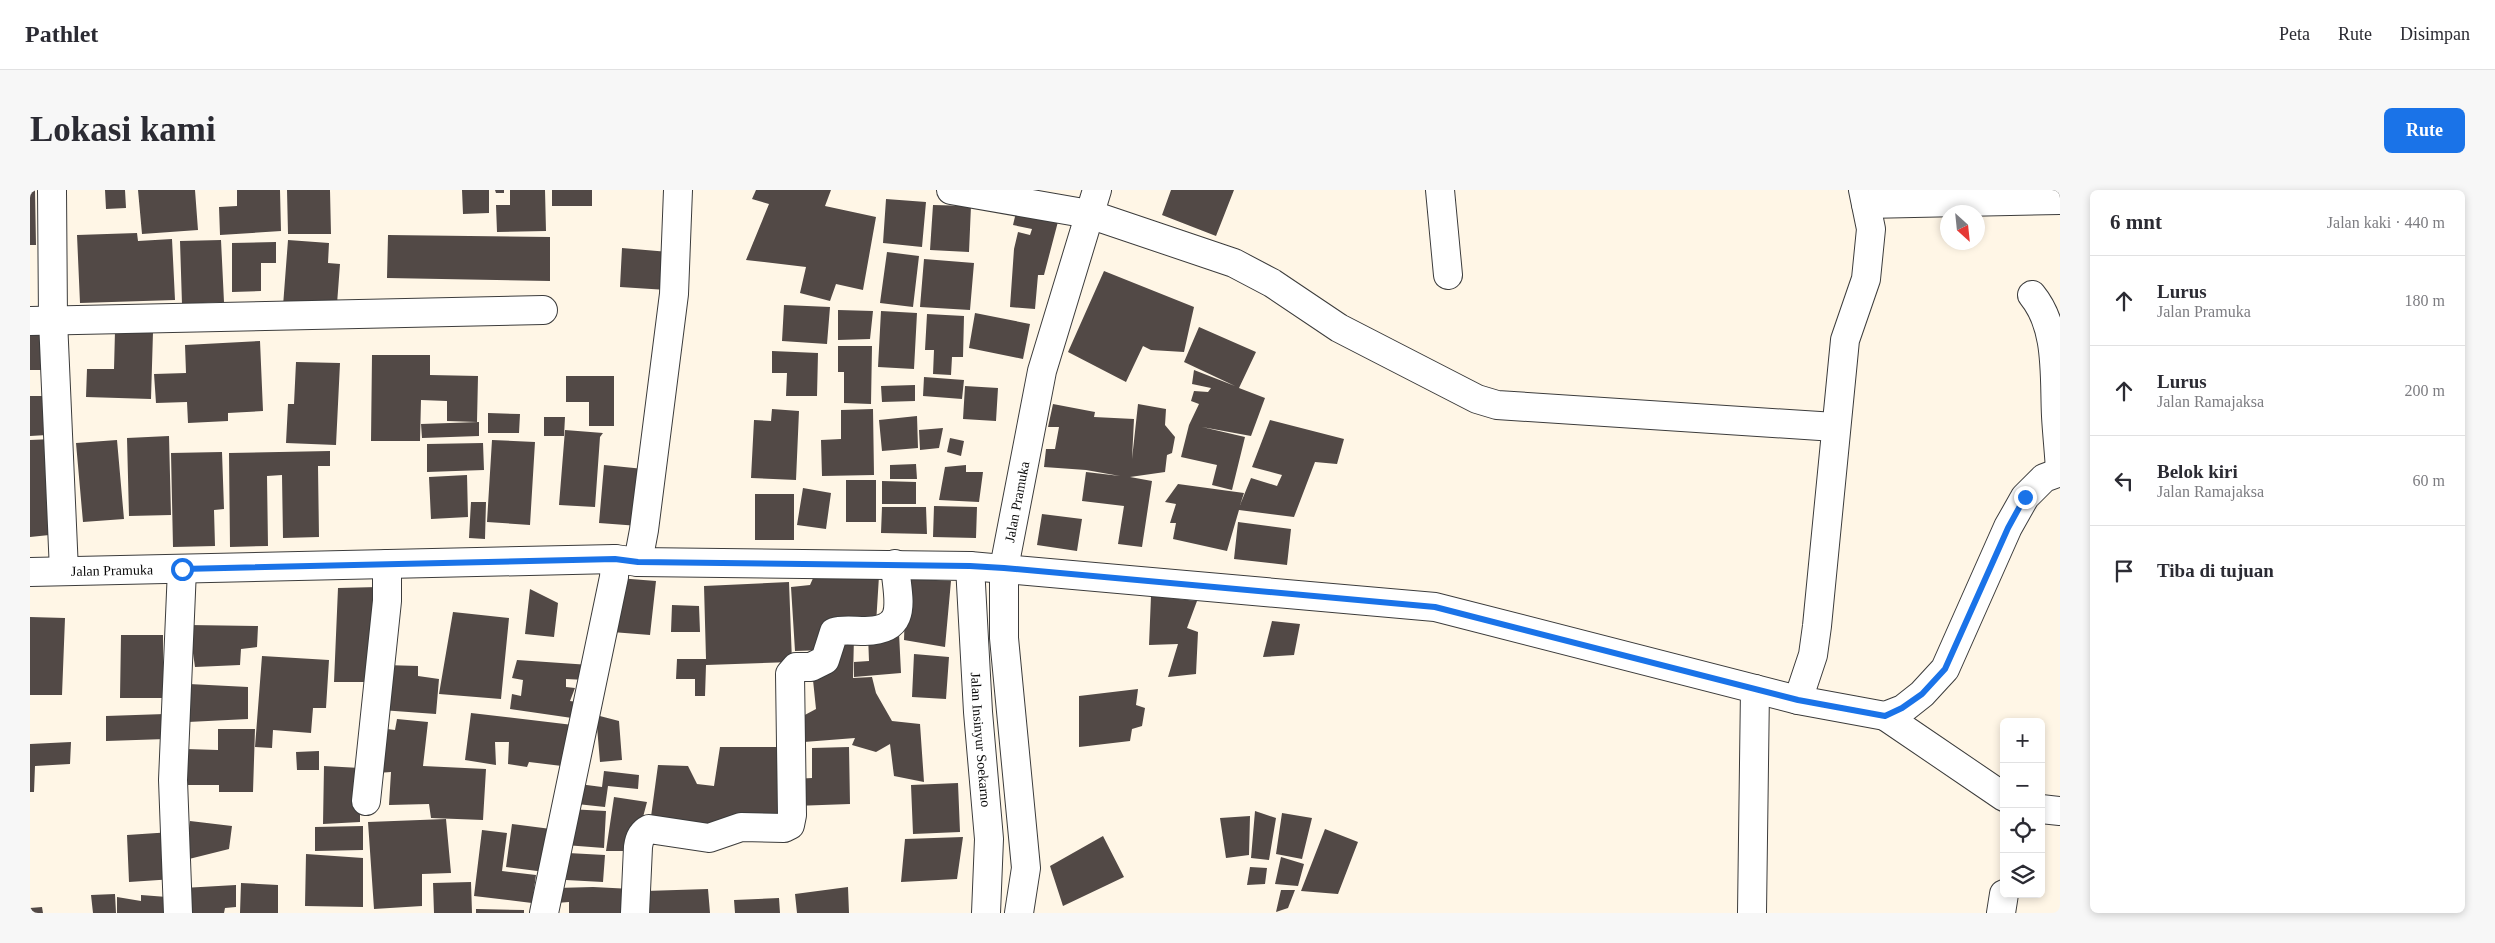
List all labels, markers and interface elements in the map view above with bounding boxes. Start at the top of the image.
text: Pathlet [25,21,98,47]
text: Peta [2279,24,2310,44]
text: Rute [2338,24,2372,44]
text: Disimpan [2400,24,2470,44]
button: Rute [2384,108,2465,153]
text: Lokasi kami [30,110,216,149]
north arrow [1940,205,1985,250]
text: 6 mnt [2110,210,2162,234]
text: Jalan kaki · 440 m [2327,214,2445,231]
text: Lurus [2157,281,2207,302]
icon: ahead [2110,287,2138,315]
text: 180 m [2405,292,2445,309]
text: Jalan Pramuka [2157,303,2251,320]
text: Lurus [2157,371,2207,392]
icon: ahead [2110,377,2138,405]
text: 200 m [2405,382,2445,399]
text: Jalan Ramajaksa [2157,393,2264,410]
street label: Jalan Pramuka [1002,459,1032,544]
text: Belok kiri [2157,461,2238,482]
icon: left [2110,467,2138,495]
text: 60 m [2413,472,2445,489]
text: Jalan Ramajaksa [2157,483,2264,500]
route end [2014,486,2037,509]
icon: arrive [2110,557,2138,585]
route start [171,558,194,581]
text: Tiba di tujuan [2157,560,2274,581]
street label: Jalan Pramuka [71,562,154,579]
street label: Jalan Insinyur Soekarno [968,672,994,808]
map controls [2000,718,2045,898]
button: + [2000,718,2045,763]
button: − [2000,763,2045,808]
button: locate [2000,808,2045,853]
button: layers [2000,853,2045,898]

